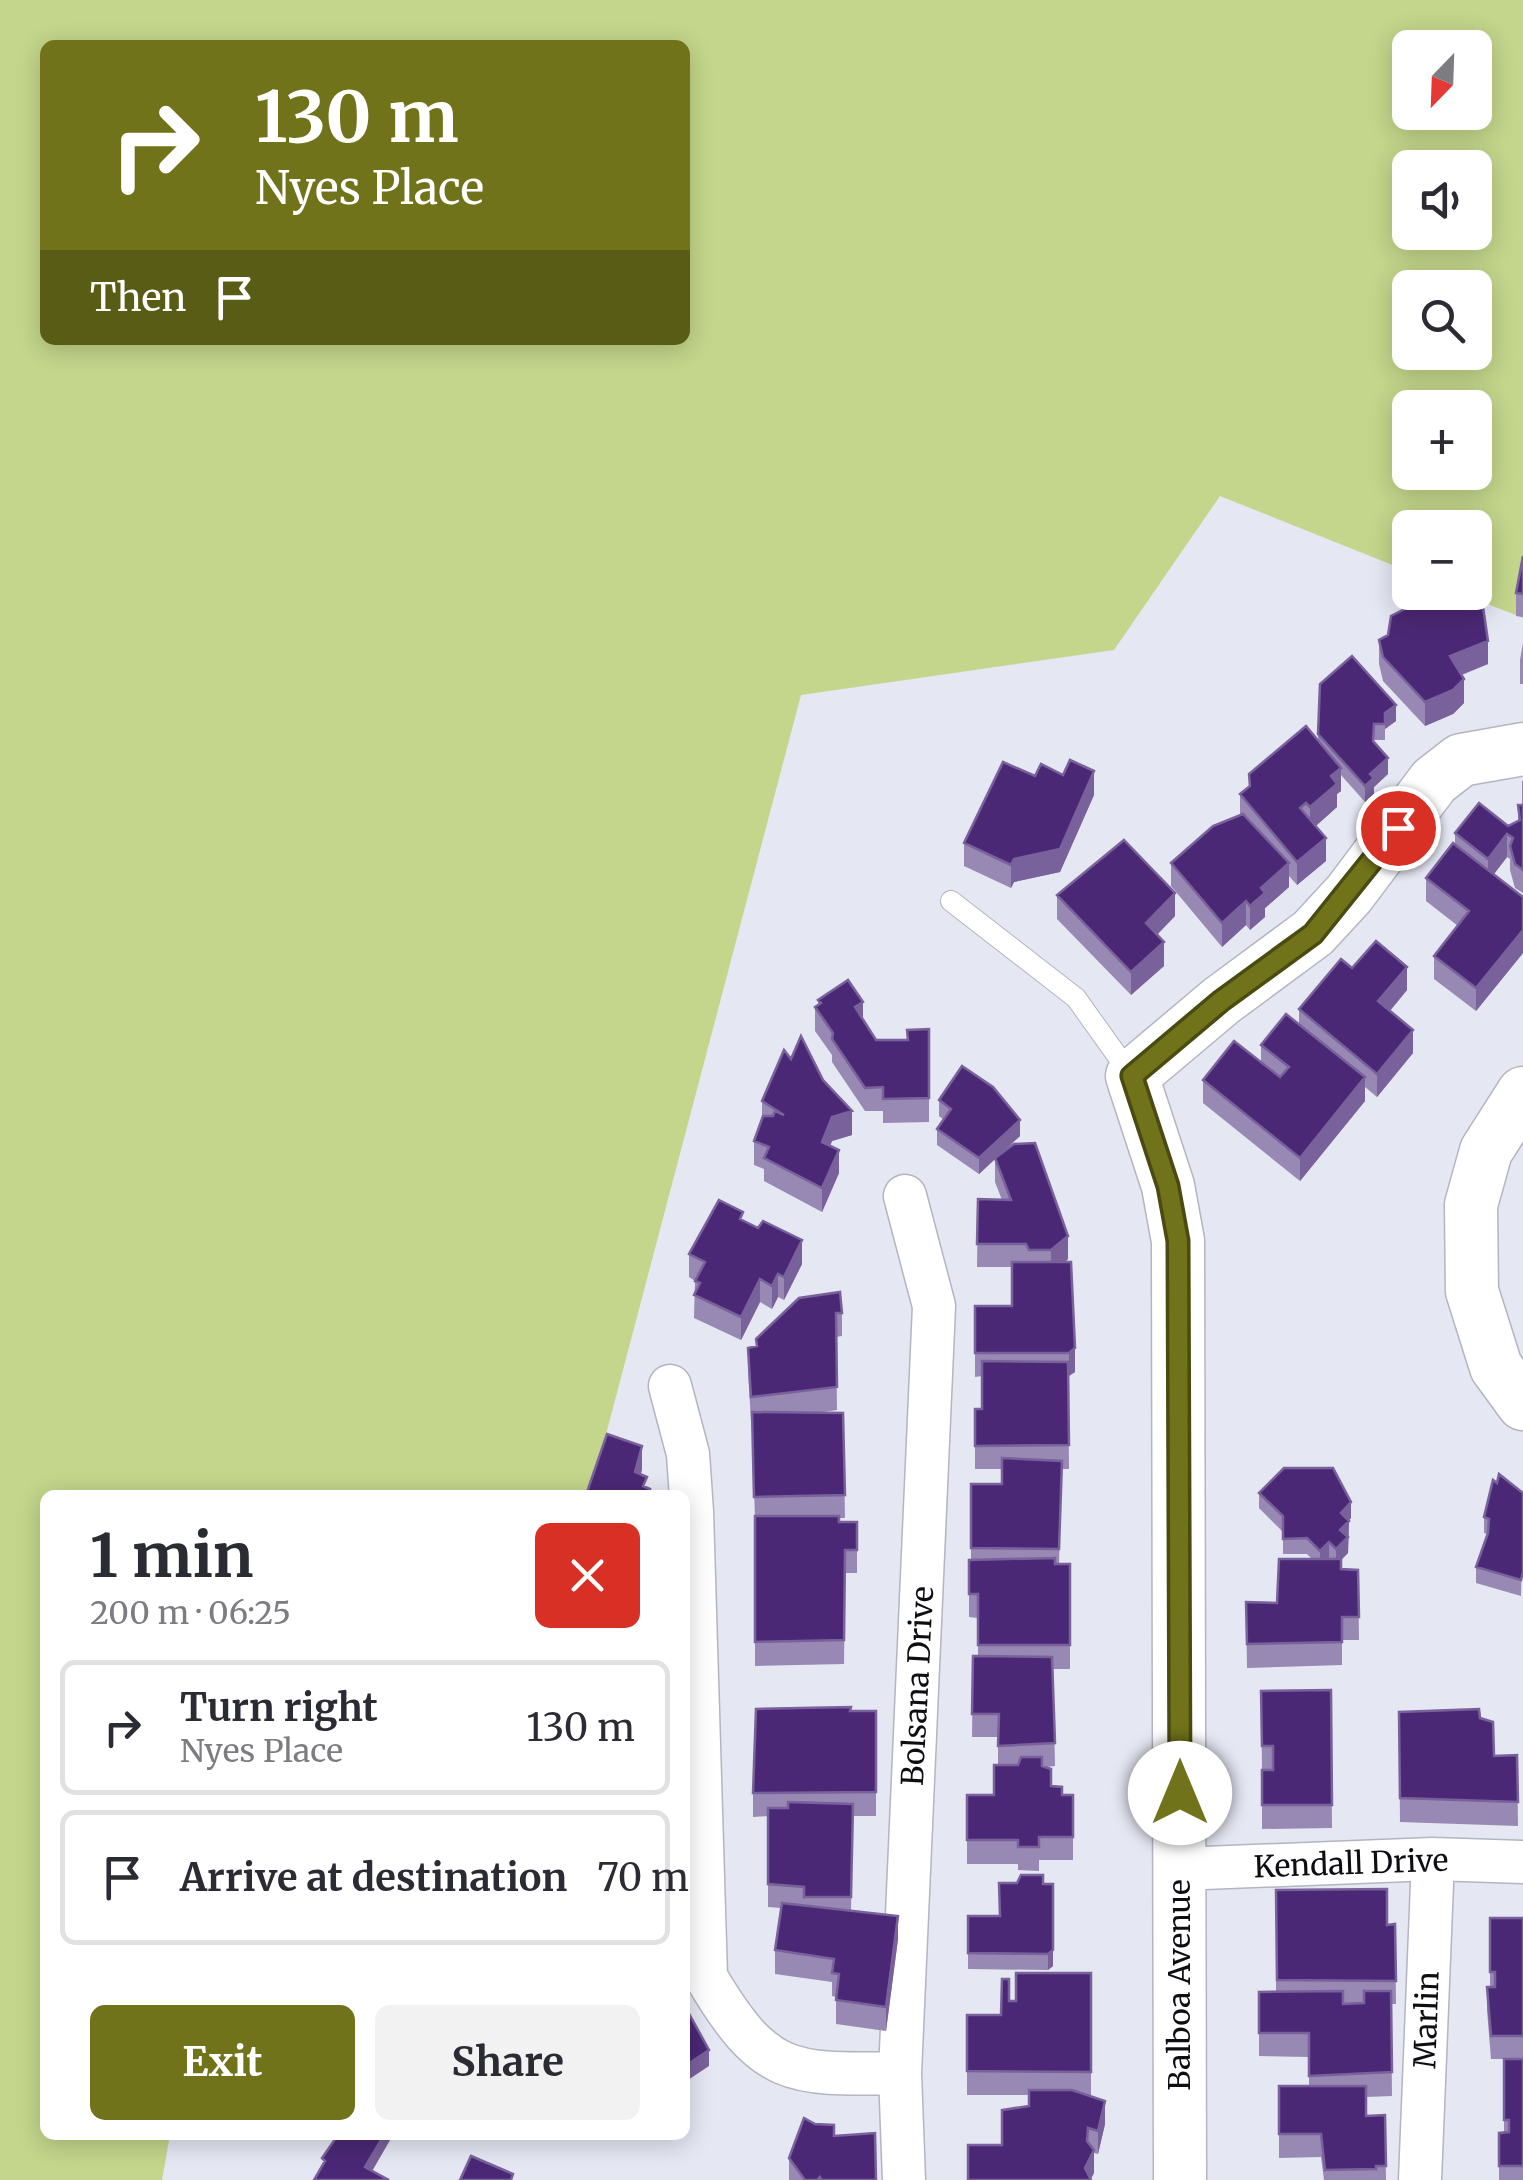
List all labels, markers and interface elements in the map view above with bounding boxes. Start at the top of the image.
north arrow [1392,30,1492,130]
map controls [1392,30,1492,610]
text: 130 m [255,73,459,161]
icon: right [90,80,220,210]
button: sound [1392,150,1492,250]
text: Nyes Place [255,160,484,216]
icon: arrive [207,270,262,325]
button: search [1392,270,1492,370]
text: Then [90,274,187,321]
button: + [1392,390,1492,490]
button: − [1392,510,1492,610]
pin [1356,786,1441,871]
icon: arrive [1371,801,1426,856]
text: 1 min [90,1518,253,1593]
button: close [535,1523,640,1628]
street label: Bolsana Drive [893,1585,941,1787]
text: 200 m · 06:25 [90,1593,291,1633]
text: Turn right [180,1684,378,1731]
icon: right [95,1700,150,1755]
text: 130 m [526,1704,635,1751]
text: Nyes Place [180,1731,343,1771]
position arrow [1128,1741,1232,1845]
street label: Kendall Drive [1253,1841,1449,1885]
icon: arrive [95,1850,150,1905]
text: Arrive at destination [180,1854,567,1901]
text: 70 m [597,1854,689,1901]
street label: Balboa Avenue [1160,1879,1198,2091]
street label: Marlin [1405,1971,1447,2069]
button: Exit [90,2005,355,2120]
button: Share [375,2005,640,2120]

